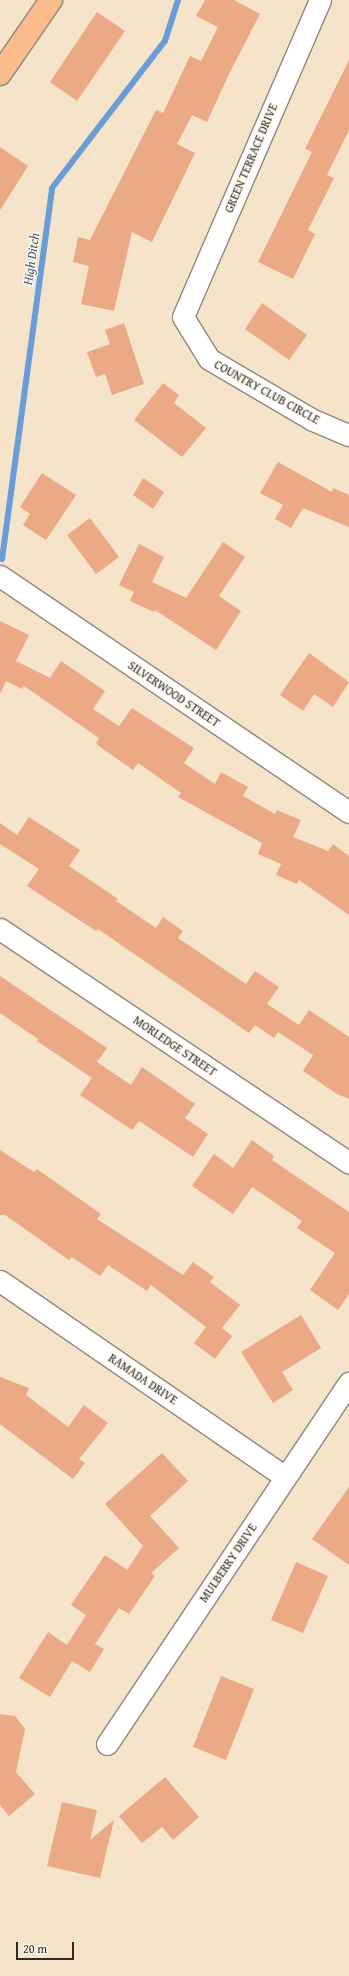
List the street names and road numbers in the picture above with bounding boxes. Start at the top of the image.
street label: GREEN TERRACE DRIVE [221,101,281,215]
street label: COUNTRY CLUB CIRCLE [212,357,322,427]
street label: SILVERWOOD STREET [125,658,223,730]
street label: MORLEDGE STREET [131,1013,219,1079]
street label: RAMADA DRIVE [106,1351,180,1407]
street label: MULBERRY DRIVE [196,1521,260,1605]

